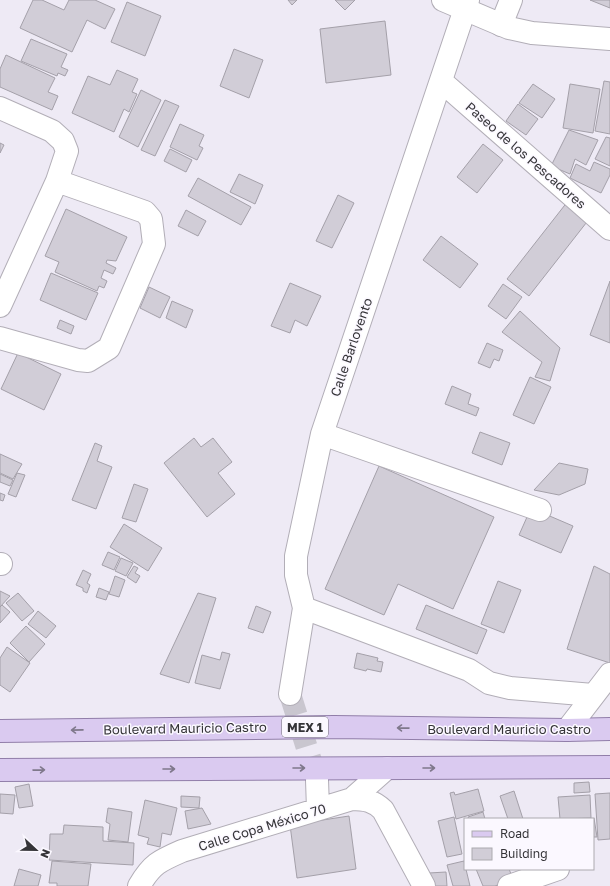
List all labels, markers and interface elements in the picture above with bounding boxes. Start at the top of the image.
street label: Paseo de los Pescadores [462,98,590,212]
street label: Calle Barlovento [327,295,375,398]
road number: MEX 1 [282,717,328,737]
street label: Boulevard Mauricio Castro [103,719,267,737]
street label: Boulevard Mauricio Castro [427,721,591,737]
one-way arrow [397,724,410,732]
one-way arrow [71,726,84,734]
one-way arrow [292,764,305,772]
one-way arrow [422,764,435,772]
one-way arrow [162,765,175,773]
one-way arrow [32,766,45,774]
street label: Calle Copa México 70 [196,800,328,854]
legend [464,818,594,870]
text: Road [500,826,529,841]
north arrow [16,830,56,870]
text: Building [500,846,548,861]
text: N [38,848,53,860]

